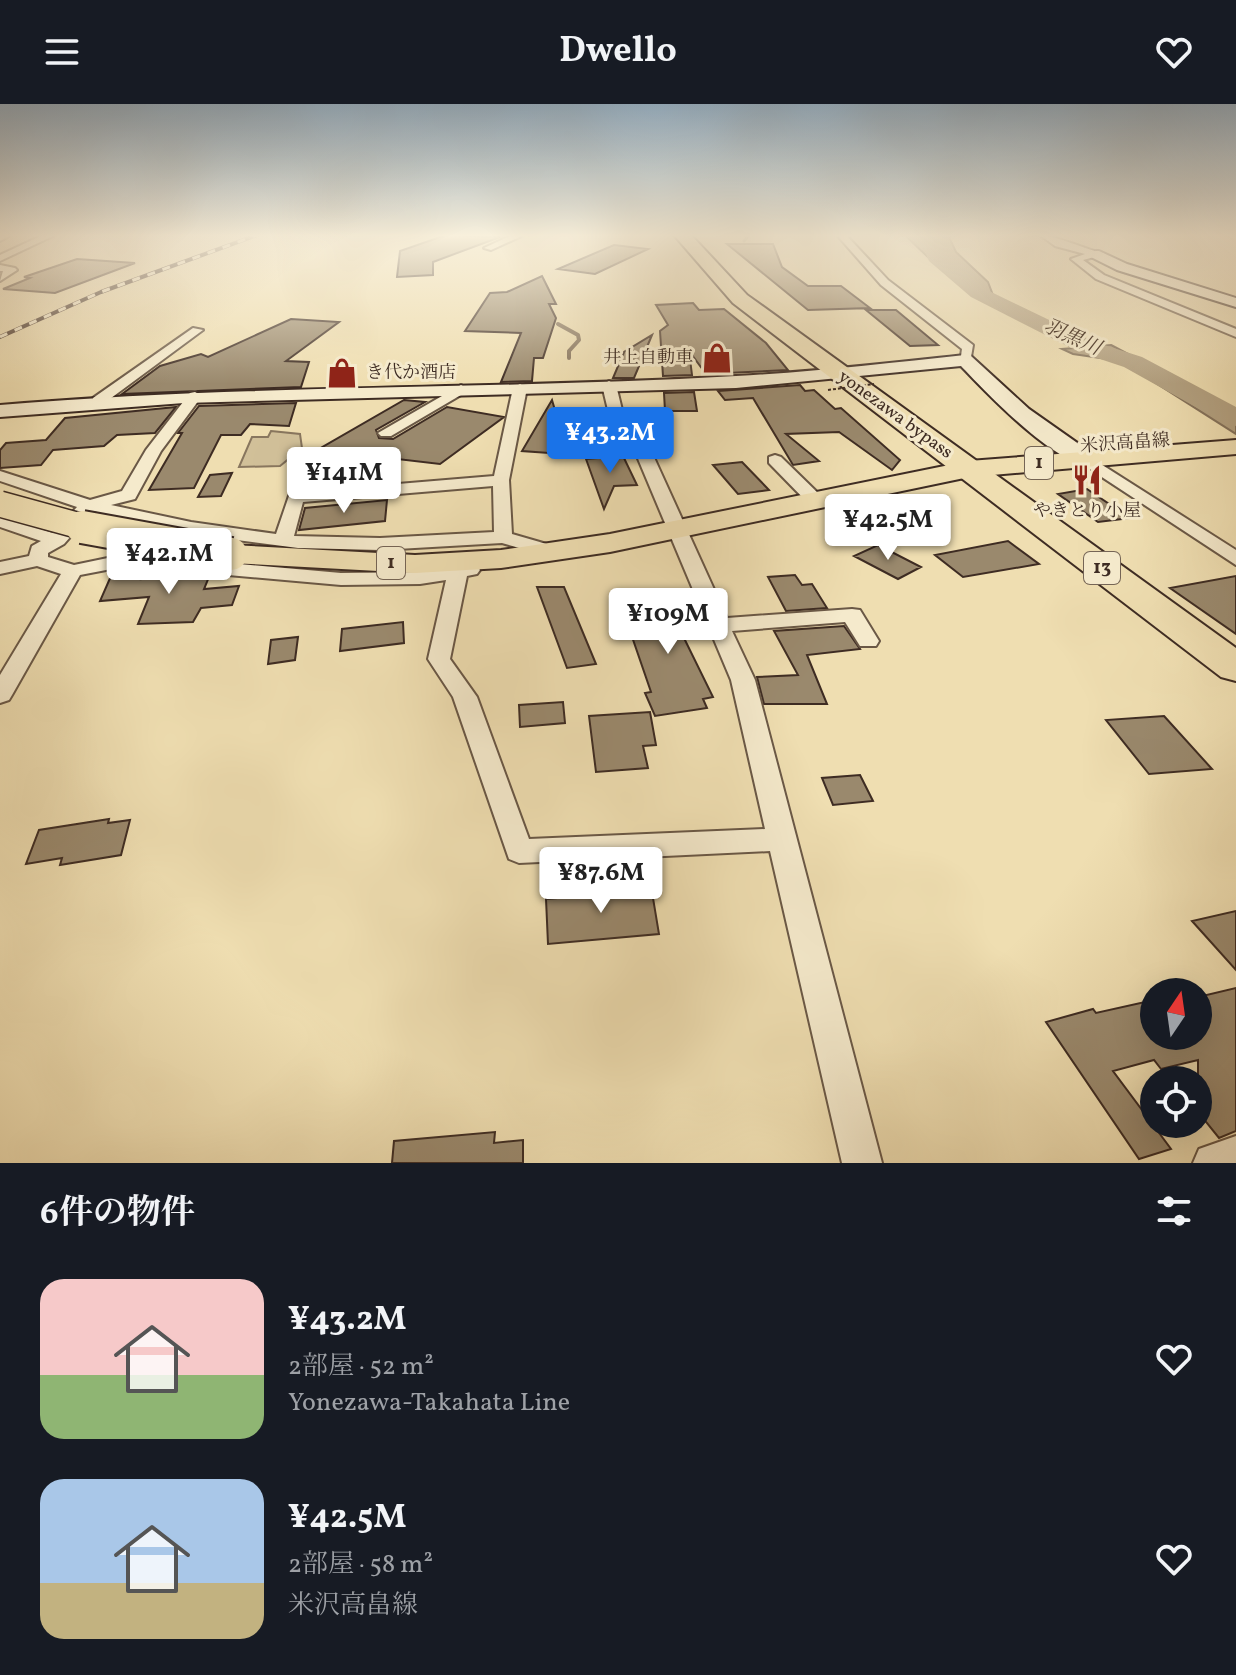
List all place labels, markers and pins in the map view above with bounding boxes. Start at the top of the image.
shop icon: 井上自動車 [700,341,734,375]
place label: 井上自動車 [603,346,693,371]
shop icon: き代か酒店 [325,356,359,390]
place label: き代か酒店 [366,361,456,386]
pin: ¥43.2M [545,407,675,475]
pin: ¥141M [288,447,400,515]
restaurant icon: やきとり小屋 [1070,463,1104,497]
pin: ¥42.5M [823,494,953,562]
place label: やきとり小屋 [1033,499,1141,524]
pin: ¥42.1M [104,528,234,596]
pin: ¥109M [612,588,724,656]
pin: ¥87.6M [536,847,666,915]

